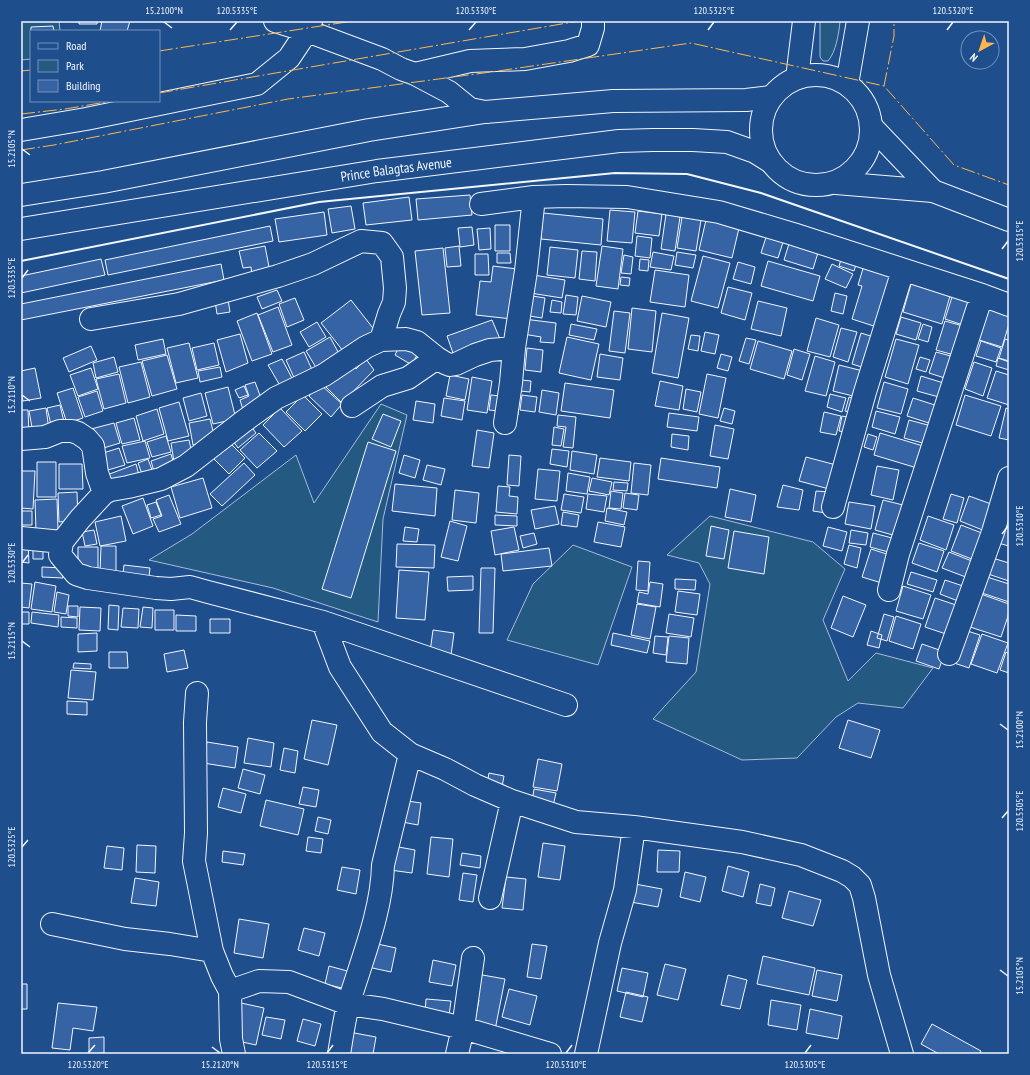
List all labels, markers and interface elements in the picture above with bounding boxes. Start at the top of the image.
text: 15.2100°N [145,4,183,17]
text: 120.5335°E [217,4,258,17]
text: 120.5330°E [456,4,497,17]
text: 120.5325°E [694,4,735,17]
text: 120.5320°E [933,4,974,17]
legend [30,30,160,102]
north arrow [960,30,1000,70]
text: Road [66,38,86,53]
text: N [967,50,980,65]
text: Park [66,58,84,73]
text: Building [66,78,101,93]
text: 15.2105°N [5,130,18,168]
street label: Prince Balagtas Avenue [339,153,453,186]
text: 120.5315°E [1013,221,1026,262]
text: 120.5335°E [5,258,18,299]
text: 15.2110°N [5,376,18,414]
text: 120.5310°E [1013,506,1026,547]
text: 120.5330°E [5,543,18,584]
text: 15.2115°N [5,622,18,660]
text: 15.2100°N [1013,711,1026,749]
text: 120.5305°E [1013,791,1026,832]
text: 120.5325°E [5,827,18,868]
text: 15.2105°N [1013,957,1026,995]
text: 120.5320°E [68,1058,109,1071]
text: 15.2120°N [201,1058,239,1071]
text: 120.5315°E [307,1058,348,1071]
text: 120.5310°E [546,1058,587,1071]
text: 120.5305°E [785,1058,826,1071]

